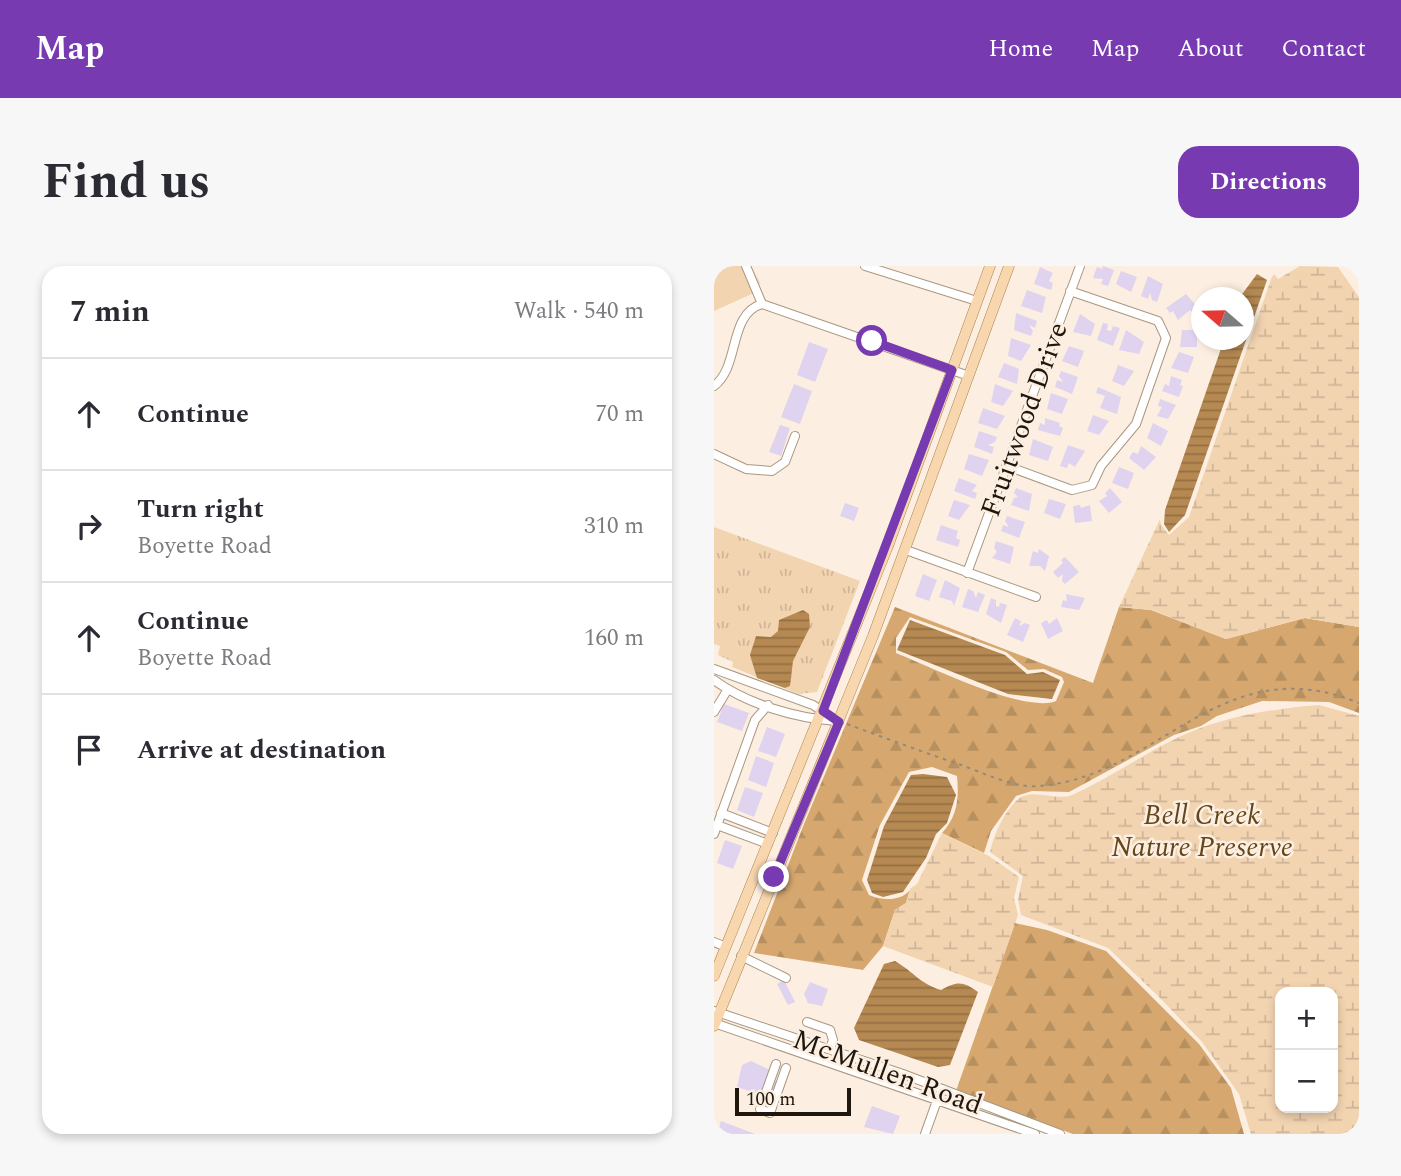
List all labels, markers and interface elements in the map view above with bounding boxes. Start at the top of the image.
text: Map [35,24,104,74]
text: Home [988,31,1053,67]
text: Map [1091,31,1139,67]
text: About [1177,31,1243,67]
text: Contact [1281,31,1366,67]
text: Find us [42,145,210,220]
button: Directions [1178,146,1359,218]
north arrow [1191,287,1254,350]
text: 7 min [70,289,150,335]
text: Walk · 540 m [514,294,644,329]
street label: Fruitwood Drive [969,316,1080,523]
route start [856,325,887,356]
text: Continue [137,394,249,434]
icon: ahead [70,395,108,433]
text: 70 m [595,397,644,432]
text: Turn right [137,489,264,529]
icon: right [70,507,108,545]
text: 310 m [584,509,644,544]
text: Boyette Road [137,529,272,564]
text: Continue [137,601,249,641]
icon: ahead [70,619,108,657]
text: 160 m [584,621,644,656]
text: Boyette Road [137,641,272,676]
text: Arrive at destination [137,730,386,770]
icon: arrive [70,731,108,769]
park label: Bell Creek Nature Preserve [1111,794,1293,869]
route end [758,861,789,892]
map controls [1275,987,1338,1113]
button: + [1275,987,1338,1050]
street label: McMullen Road [787,1018,988,1127]
button: − [1275,1050,1338,1113]
scale bar [735,1085,850,1117]
text: 100 m [746,1085,796,1114]

